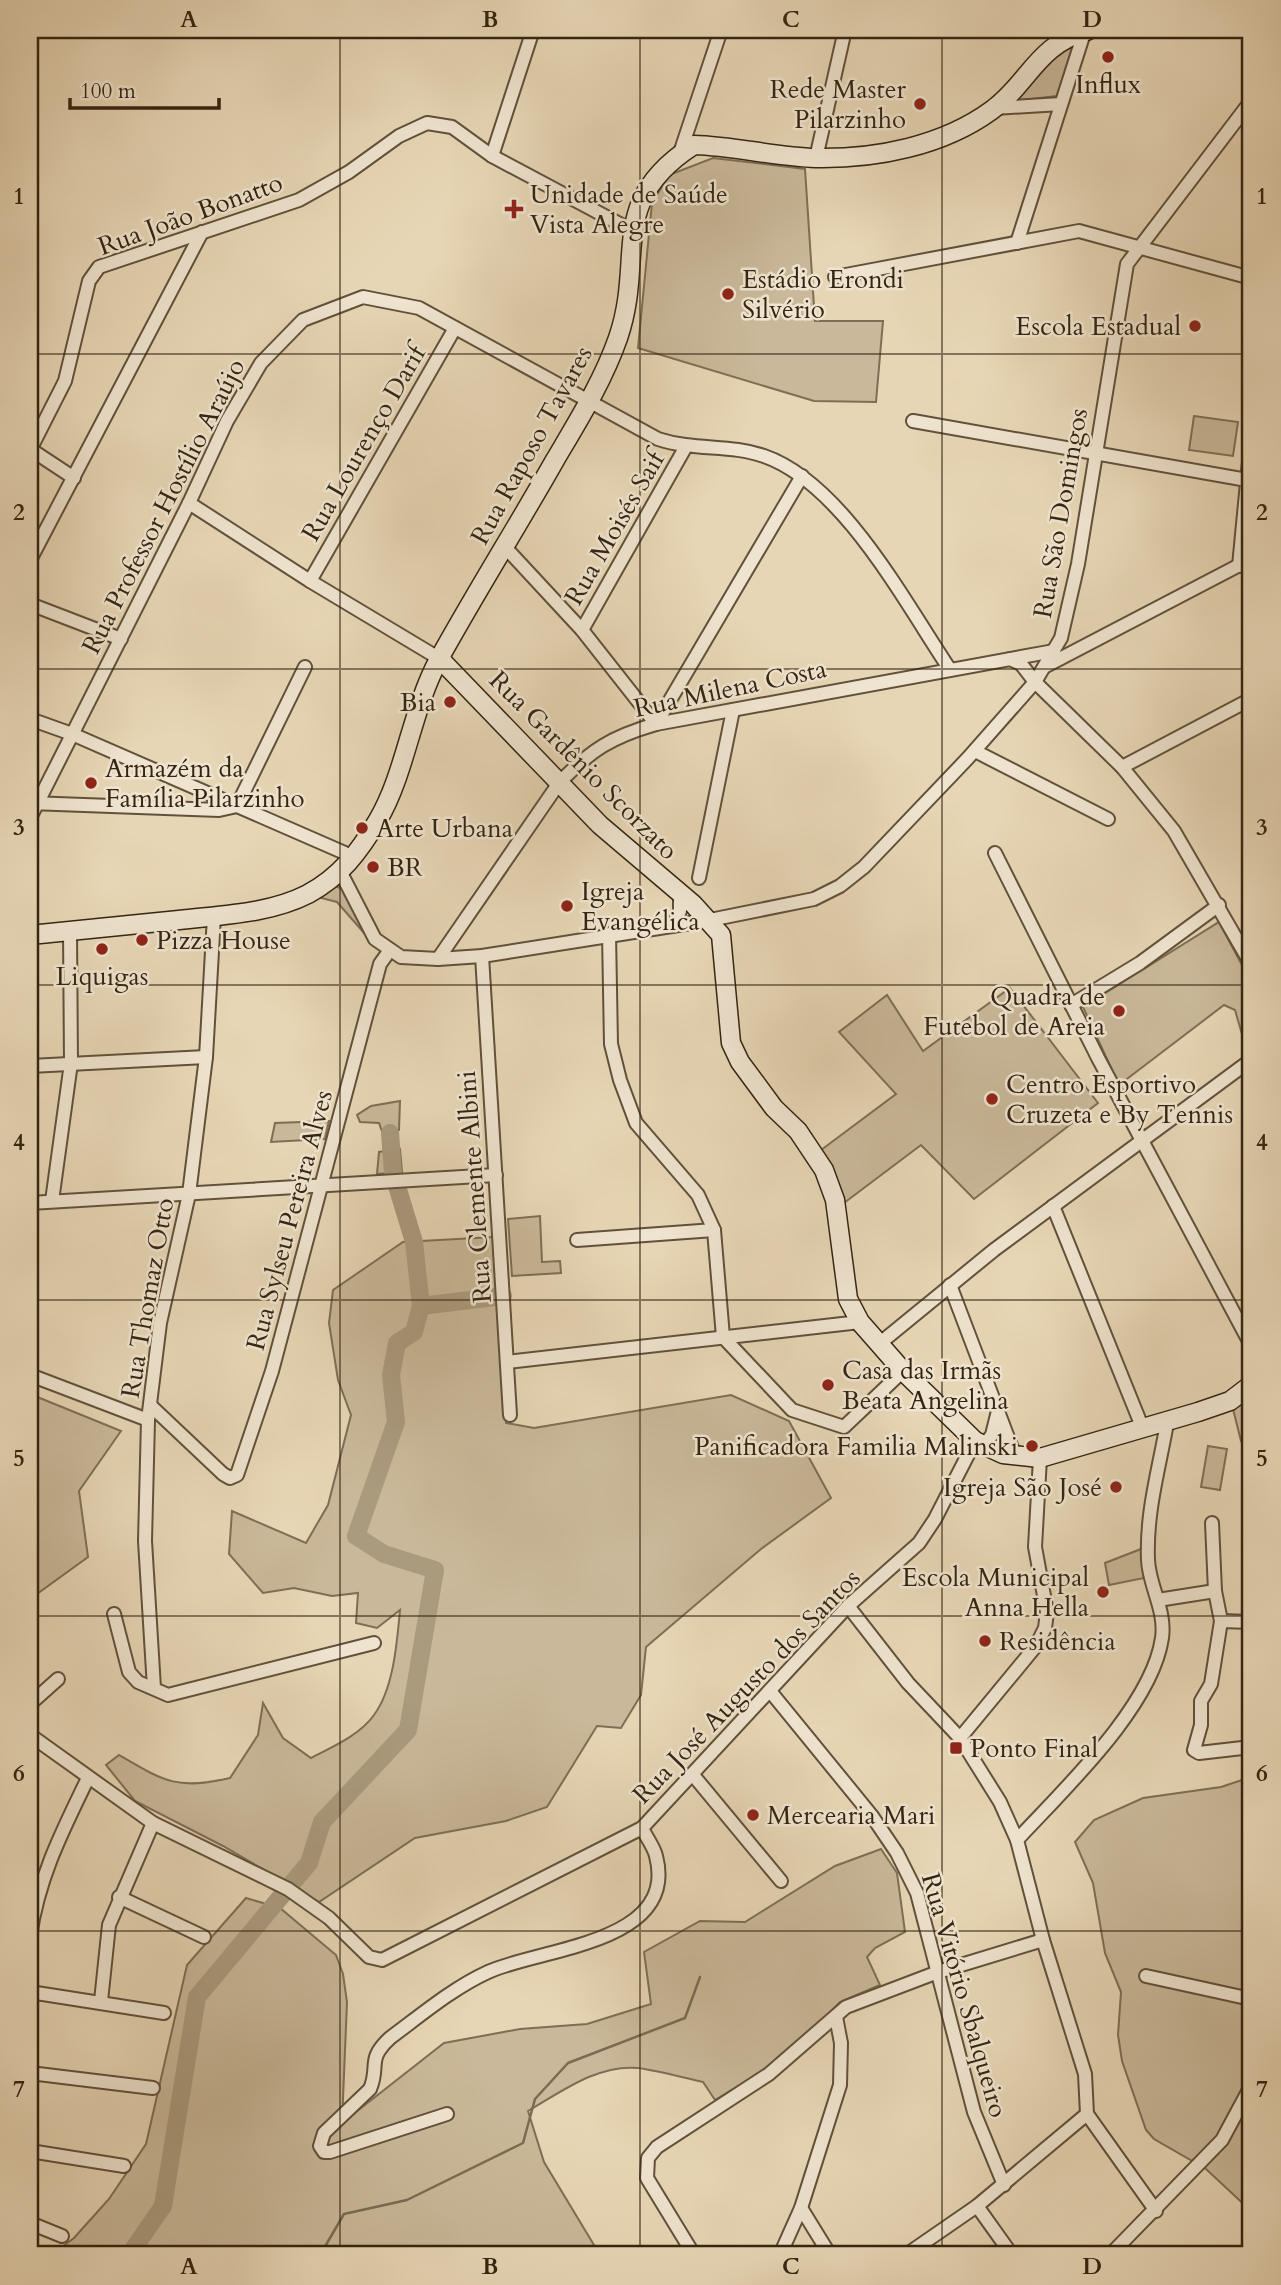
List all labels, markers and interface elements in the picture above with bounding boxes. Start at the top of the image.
text: A [180,4,198,35]
text: B [482,4,498,35]
text: C [782,4,800,35]
text: D [1082,4,1102,35]
marker: Influx [1100,49,1116,65]
scale bar [70,66,219,110]
place label: Influx [1075,67,1141,102]
place label: Rede Master Pilarzinho [770,72,907,137]
text: 100 m [80,77,136,106]
marker: Rede Master Pilarzinho [912,96,928,112]
street label: Rua João Bonatto [93,165,287,264]
place label: Unidade de Saúde Vista Alegre [530,177,728,242]
text: 1 [13,181,25,212]
text: 1 [1256,181,1268,212]
marker: Unidade de Saúde Vista Alegre [504,199,524,219]
place label: Estádio Erondi Silvério [742,262,904,327]
marker: Estádio Erondi Silvério [720,286,736,302]
place label: Escola Estadual [1015,309,1181,344]
marker: Escola Estadual [1187,318,1203,334]
street label: Rua Lourenço Darif [293,335,436,548]
street label: Rua Raposo Tavares [462,340,601,551]
street label: Rua Professor Hostílio Araújo [74,353,253,660]
street label: Rua São Domingos [1025,405,1096,621]
street label: Rua Moisés Saif [556,441,675,611]
text: 2 [13,497,25,528]
text: 2 [1256,497,1268,528]
street label: Rua Milena Costa [631,651,830,726]
street label: Rua Gardênio Scorzato [481,663,686,868]
place label: Bia [400,685,436,720]
marker: Bia [442,694,458,710]
place label: Armazém da Família Pilarzinho [105,751,305,816]
marker: Armazém da Família Pilarzinho [83,775,99,791]
place label: Arte Urbana [376,811,513,846]
text: 3 [13,812,25,843]
text: 3 [1256,812,1268,843]
marker: Arte Urbana [354,820,370,836]
place label: BR [387,850,423,885]
marker: BR [365,859,381,875]
place label: Igreja Evangélica [581,874,700,939]
marker: Igreja Evangélica [559,898,575,914]
place label: Pizza House [156,923,291,958]
marker: Pizza House [134,932,150,948]
marker: Liquigas [94,941,110,957]
place label: Liquigas [55,959,149,994]
place label: Quadra de Futebol de Areia [923,979,1105,1044]
marker: Quadra de Futebol de Areia [1111,1003,1127,1019]
place label: Centro Esportivo Cruzeta e By Tennis [1006,1067,1233,1132]
street label: Rua Clemente Albini [449,1070,500,1304]
street label: Rua Sylseu Pereira Alves [238,1086,341,1354]
marker: Centro Esportivo Cruzeta e By Tennis [984,1091,1000,1107]
text: 4 [13,1127,25,1158]
text: 4 [1256,1127,1268,1158]
street label: Rua Thomaz Otto [113,1195,182,1401]
place label: Casa das Irmãs Beata Angelina [842,1353,1009,1418]
marker: Casa das Irmãs Beata Angelina [820,1377,836,1393]
place label: Panificadora Familia Malinski [694,1429,1018,1464]
marker: Panificadora Familia Malinski [1024,1438,1040,1454]
text: 5 [13,1443,25,1474]
text: 5 [1256,1443,1268,1474]
place label: Igreja São José [943,1470,1102,1505]
marker: Igreja São José [1108,1479,1124,1495]
place label: Escola Municipal Anna Hella [902,1560,1089,1625]
street label: Rua José Augusto dos Santos [625,1561,868,1811]
marker: Escola Municipal Anna Hella [1095,1584,1111,1600]
place label: Residência [999,1624,1116,1659]
marker: Residência [977,1633,993,1649]
place label: Ponto Final [970,1731,1099,1766]
marker: Ponto Final [948,1740,964,1756]
text: 6 [13,1758,25,1789]
text: 6 [1256,1758,1268,1789]
place label: Mercearia Mari [767,1798,935,1833]
marker: Mercearia Mari [745,1807,761,1823]
street label: Rua Vitório Sbalqueiro [913,1869,1016,2121]
text: 7 [13,2074,25,2105]
text: 7 [1256,2074,1268,2105]
text: A [180,2251,198,2282]
text: B [482,2251,498,2282]
text: C [782,2251,800,2282]
text: D [1082,2251,1102,2282]

